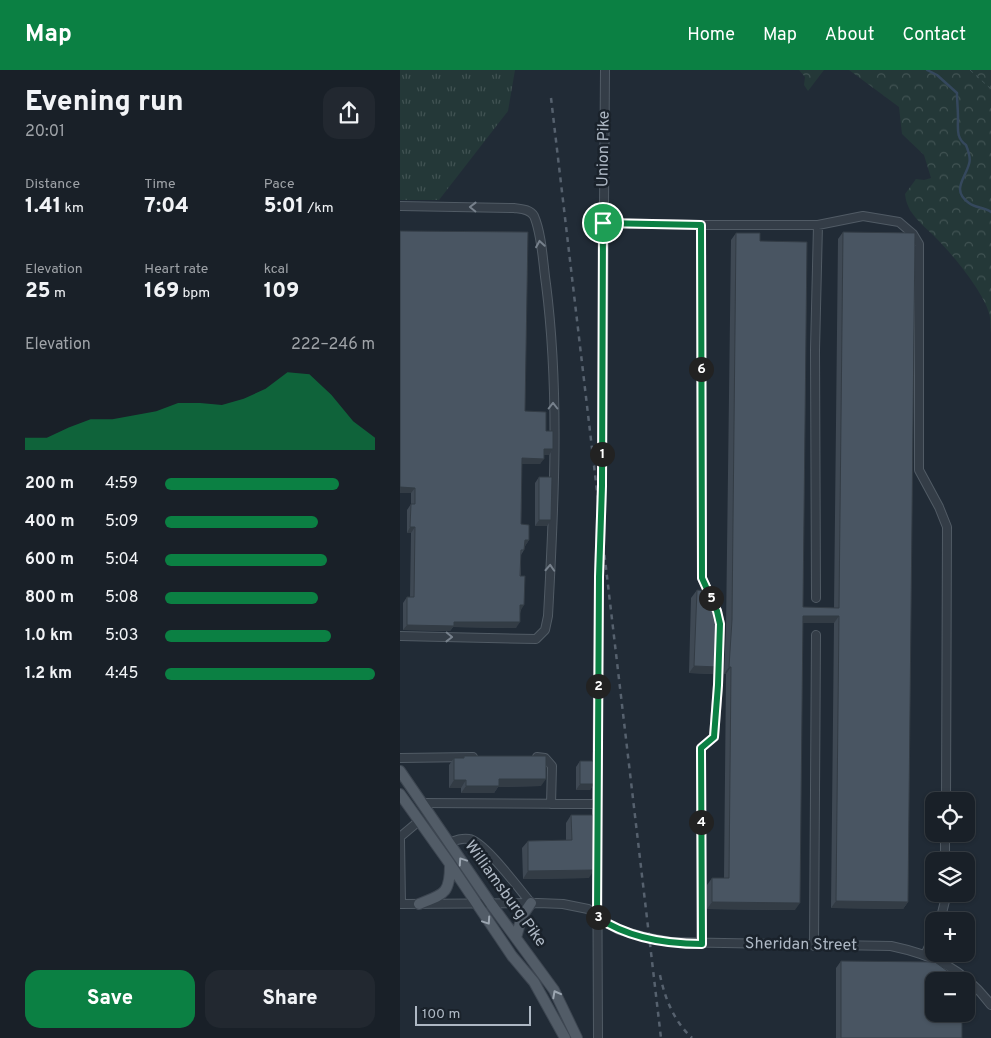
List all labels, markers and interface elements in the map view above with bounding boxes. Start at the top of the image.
text: Map [25,20,72,50]
text: Home [687,24,735,47]
text: Map [763,24,797,47]
text: About [825,24,874,47]
text: Contact [902,24,966,47]
text: Evening run [25,85,184,121]
button: share [323,87,375,139]
street label: Union Pike [593,111,615,187]
text: 20:01 [25,122,65,142]
text: Distance [25,176,80,193]
text: Time [144,176,176,193]
text: Pace [264,176,294,193]
text: 1.41 [25,193,61,220]
text: 7:04 [144,193,189,220]
text: 5:01 [264,193,304,220]
text: km [61,200,84,217]
text: /km [304,200,334,217]
one-way arrow [469,202,476,212]
pin [582,202,624,244]
icon: arrive [589,209,617,237]
one-way arrow [535,240,546,248]
text: Elevation [25,261,83,278]
text: Heart rate [144,261,208,278]
text: kcal [264,261,289,278]
text: 25 [25,278,51,305]
text: 169 [144,278,179,305]
text: 109 [264,278,299,305]
text: m [51,285,66,302]
text: bpm [179,285,210,302]
text: Elevation [25,335,91,355]
text: 222–246 m [291,335,375,355]
pin: 6 [688,356,714,382]
text: 6 [697,361,706,378]
one-way arrow [548,401,558,409]
pin: 1 [590,442,614,466]
text: 1 [600,446,605,463]
text: 200 m [25,474,74,494]
text: 4:59 [105,474,138,494]
text: 400 m [25,512,74,532]
text: 5:09 [105,512,138,532]
text: 600 m [25,550,74,570]
text: 5:04 [105,550,139,570]
one-way arrow [545,564,556,572]
pin: 5 [698,586,724,610]
text: 800 m [25,588,74,608]
text: 5:08 [105,588,139,608]
text: 5 [707,590,716,607]
text: 1.0 km [25,626,73,646]
text: 5:03 [105,626,138,646]
one-way arrow [445,632,453,642]
text: 1.2 km [25,664,72,684]
text: 4:45 [105,664,138,684]
pin: 2 [586,674,610,698]
text: 2 [594,678,603,695]
map controls [925,792,975,1022]
button: locate [925,792,975,842]
pin: 4 [688,810,714,834]
text: 4 [697,814,706,831]
street label: Williamsburg Pike [460,837,550,951]
button: layers [925,852,975,902]
one-way arrow [459,857,469,866]
pin: 3 [586,904,610,930]
text: 3 [594,909,603,926]
button: + [925,912,975,962]
one-way arrow [481,915,490,925]
street label: Sheridan Street [745,934,857,956]
button: Save [25,970,195,1028]
button: Share [205,970,375,1028]
button: − [925,972,975,1022]
one-way arrow [552,990,562,999]
scale bar [415,1003,531,1026]
text: 100 m [422,1006,460,1023]

